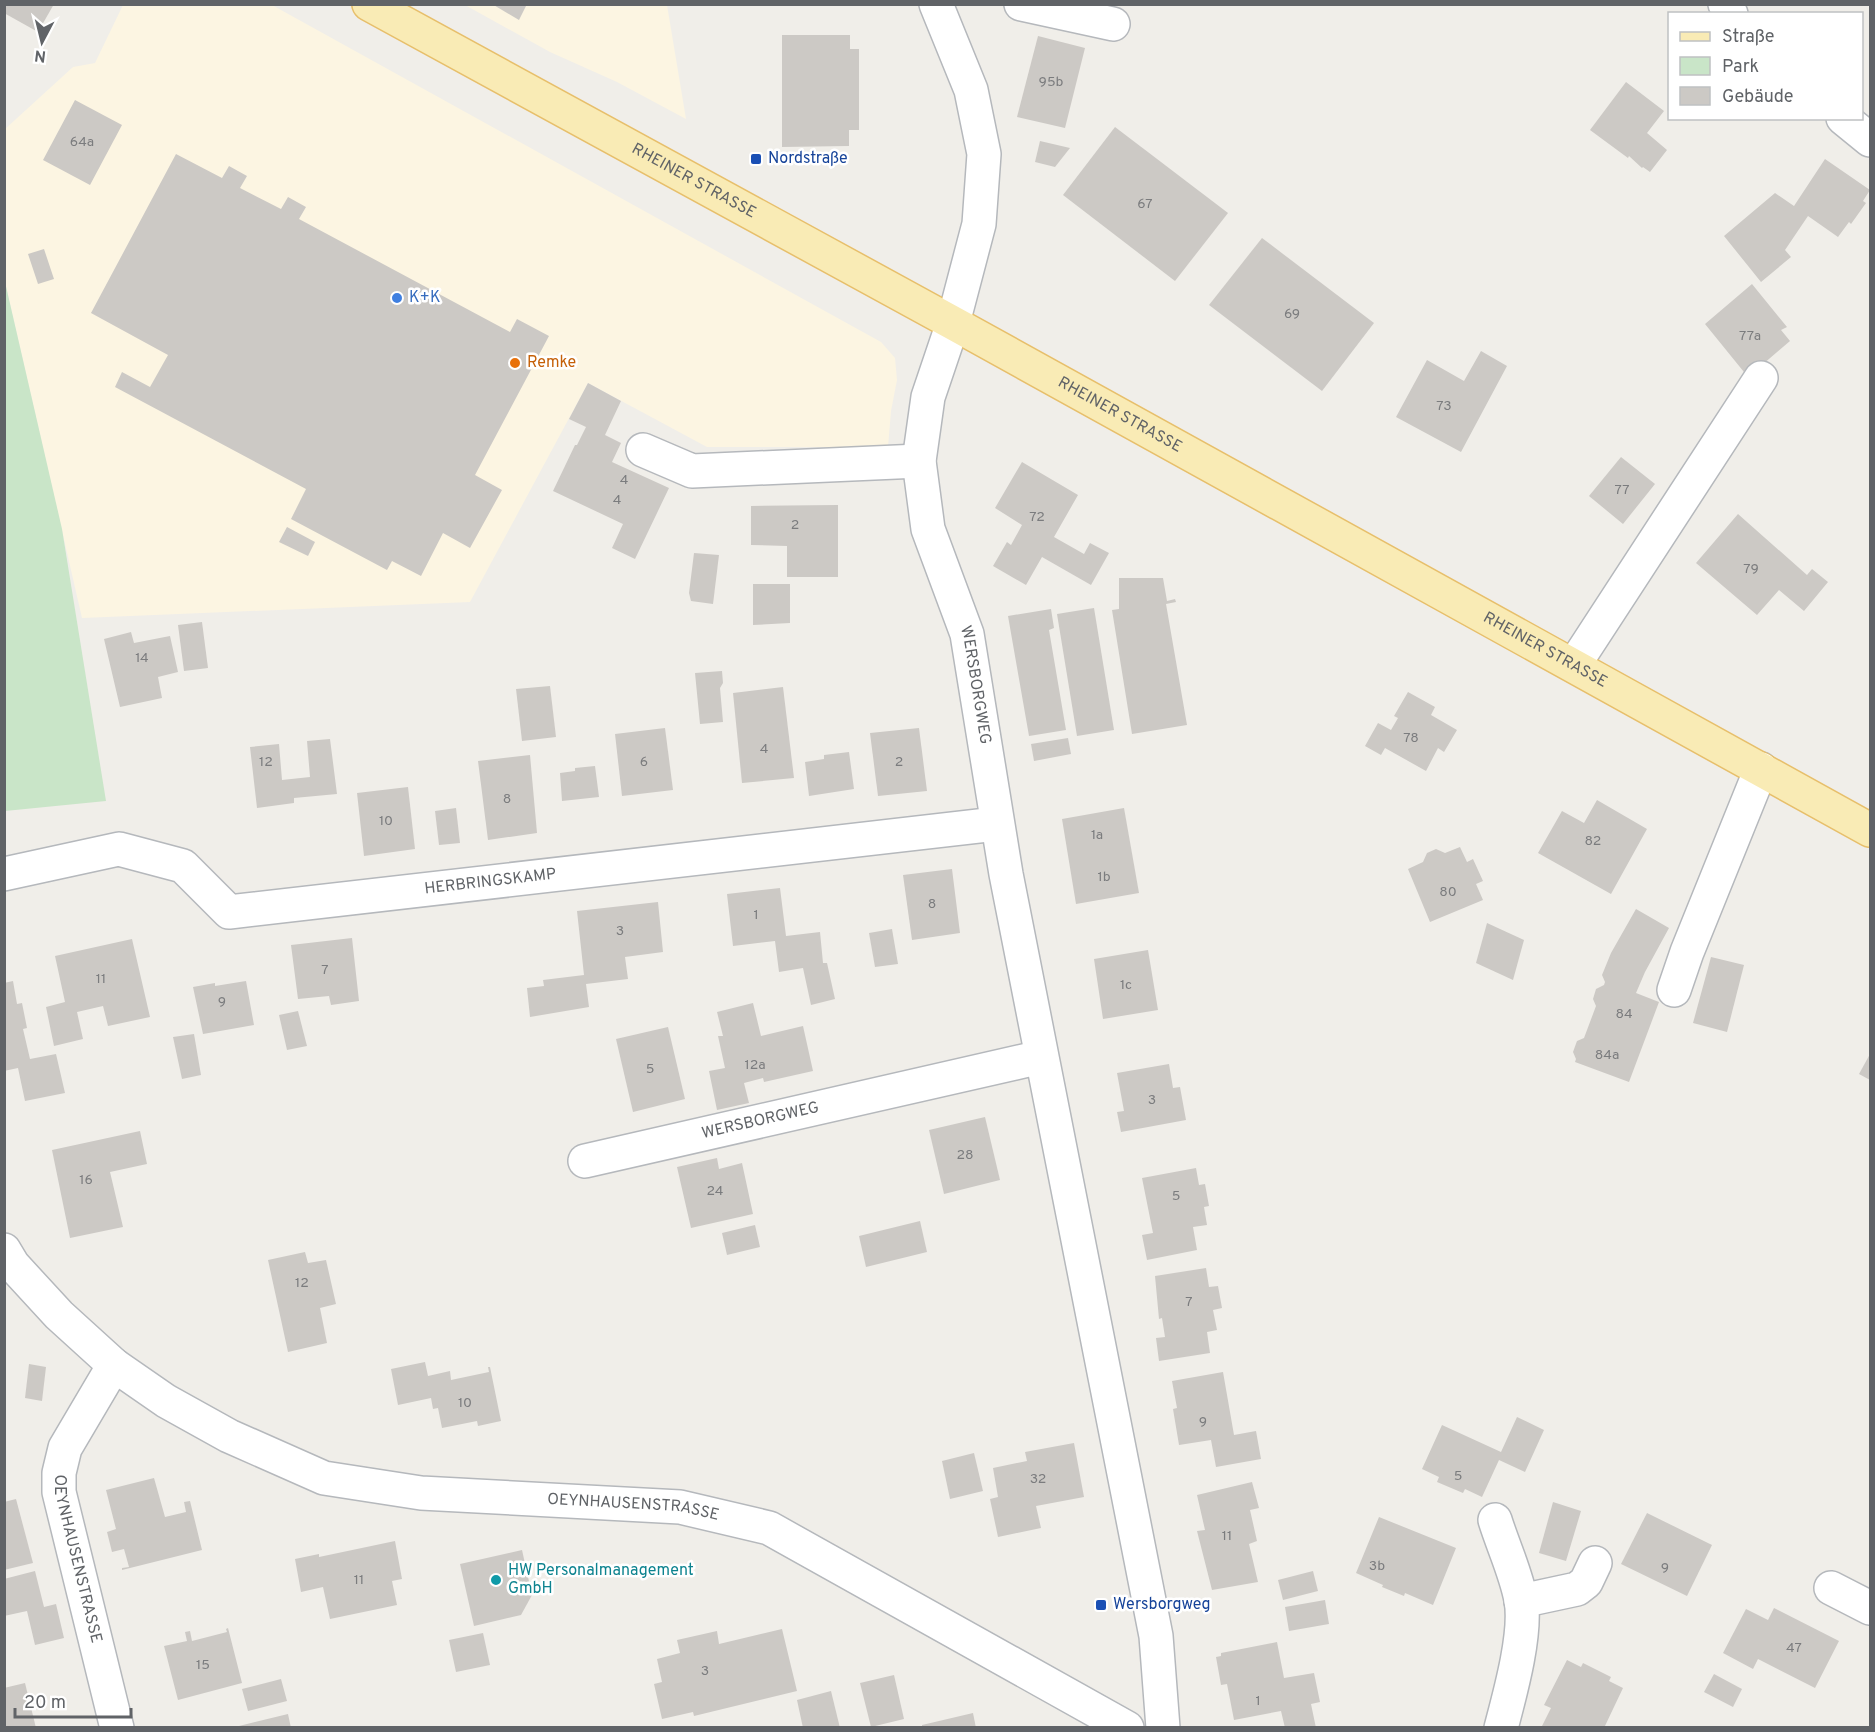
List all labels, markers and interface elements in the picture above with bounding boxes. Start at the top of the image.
north arrow [12,12,72,72]
legend [1668,12,1863,120]
text: Straße [1722,26,1774,49]
text: N [33,44,47,66]
text: Park [1722,56,1759,79]
house number: 95b [1039,74,1064,91]
text: Gebäude [1722,86,1794,109]
house number: 64a [70,134,94,151]
street label: RHEINER STRASSE [628,139,760,223]
place label: Nordstraße [768,149,848,169]
marker: Nordstraße [749,152,763,166]
house number: 67 [1137,196,1153,213]
place label: K+K [409,288,440,308]
marker: K+K [390,291,404,305]
house number: 69 [1284,306,1300,323]
house number: 77a [1739,328,1761,345]
place label: Remke [527,353,576,373]
marker: Remke [508,356,522,370]
street label: RHEINER STRASSE [1054,373,1185,458]
house number: 73 [1436,398,1452,415]
house number: 4 [620,472,628,489]
house number: 77 [1614,482,1630,499]
house number: 4 [613,492,621,509]
house number: 72 [1029,509,1045,526]
house number: 2 [791,517,799,534]
house number: 79 [1743,561,1759,578]
street label: RHEINER STRASSE [1479,608,1611,693]
street label: WERSBORGWEG [955,623,995,746]
house number: 14 [135,650,149,667]
house number: 78 [1403,730,1419,747]
house number: 4 [760,741,768,758]
house number: 12 [259,754,273,771]
house number: 6 [640,754,648,771]
house number: 2 [895,754,903,771]
house number: 8 [503,791,511,808]
house number: 10 [379,813,393,830]
house number: 1a [1091,827,1103,844]
house number: 82 [1585,833,1601,850]
street label: HERBRINGSKAMP [423,865,557,900]
house number: 1b [1097,869,1111,886]
house number: 80 [1439,884,1457,901]
house number: 8 [928,896,936,913]
house number: 1 [753,907,759,924]
house number: 3 [616,923,624,940]
house number: 7 [321,962,329,979]
house number: 11 [96,971,106,988]
house number: 1c [1120,977,1132,994]
house number: 9 [218,994,226,1011]
house number: 84 [1615,1006,1633,1023]
house number: 84a [1595,1047,1619,1064]
house number: 12a [744,1057,766,1074]
house number: 5 [646,1061,654,1078]
house number: 3 [1148,1092,1156,1109]
street label: WERSBORGWEG [700,1098,821,1144]
house number: 28 [956,1147,974,1164]
house number: 16 [79,1172,93,1189]
house number: 24 [706,1183,724,1200]
house number: 5 [1172,1188,1180,1205]
house number: 12 [295,1275,309,1292]
house number: 7 [1185,1294,1193,1311]
house number: 10 [458,1395,472,1412]
house number: 9 [1199,1414,1207,1431]
house number: 5 [1454,1468,1462,1485]
house number: 32 [1030,1471,1046,1488]
street label: OEYNHAUSENSTRASSE [49,1474,106,1645]
street label: OEYNHAUSENSTRASSE [547,1490,721,1526]
house number: 11 [1222,1528,1232,1545]
house number: 3b [1369,1558,1385,1575]
house number: 9 [1661,1560,1669,1577]
place label: HW Personalmanagement GmbH [508,1561,694,1599]
house number: 11 [354,1572,364,1589]
marker: HW Personalmanagement GmbH [489,1573,503,1587]
place label: Wersborgweg [1113,1595,1211,1615]
marker: Wersborgweg [1094,1598,1108,1612]
house number: 47 [1786,1640,1802,1657]
house number: 15 [196,1657,210,1674]
house number: 3 [701,1663,709,1680]
scale bar [15,1681,130,1719]
text: 20 m [24,1692,66,1715]
house number: 1 [1255,1693,1261,1710]

